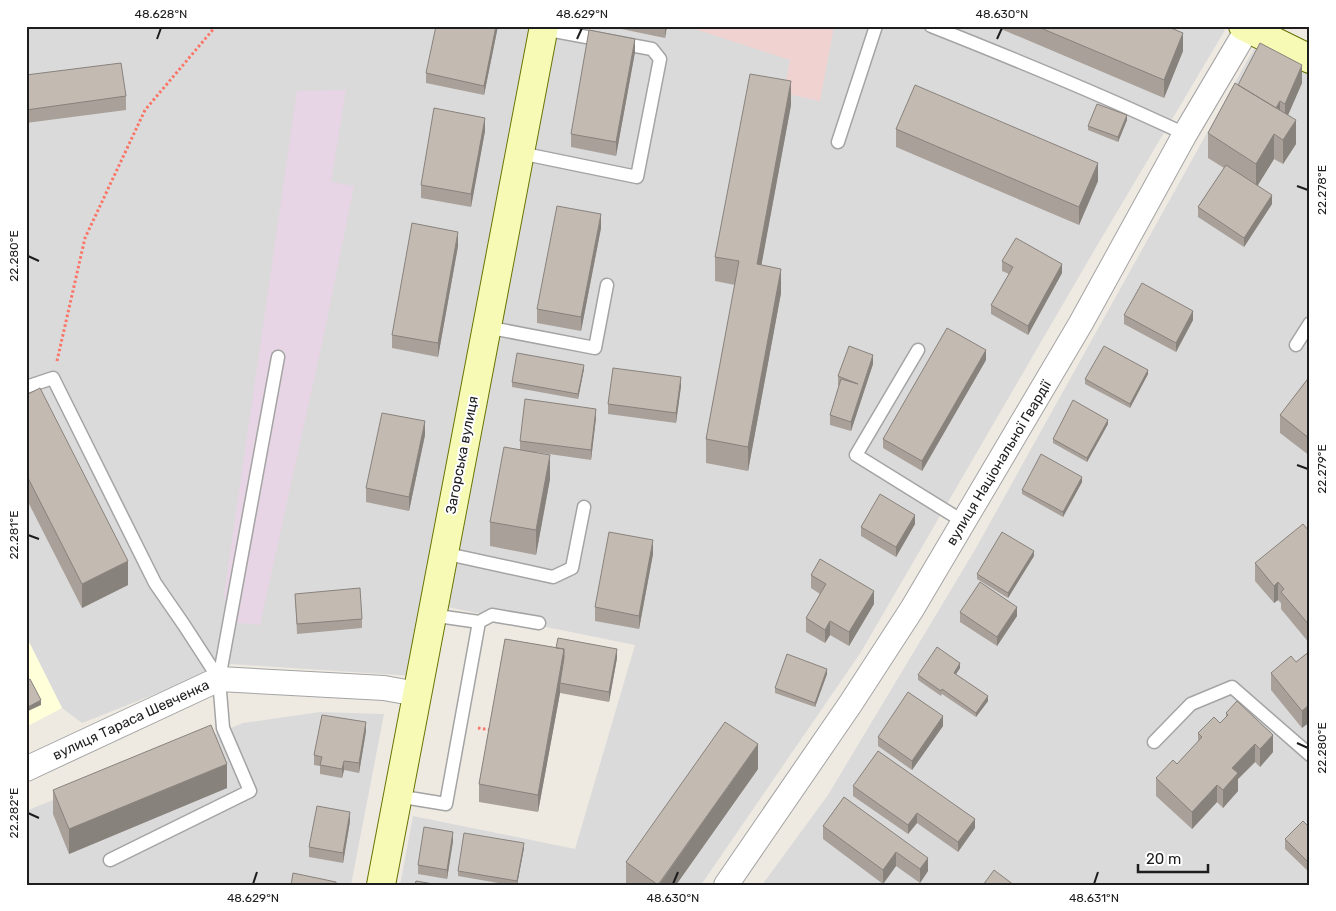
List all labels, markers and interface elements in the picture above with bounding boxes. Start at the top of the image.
text: 48.628°N [135,7,187,21]
text: 48.629°N [556,7,608,21]
text: 48.630°N [976,7,1028,21]
text: 22.278°E [1315,165,1329,215]
text: 22.280°E [7,230,21,282]
street label: вулиця Національної Гвардії [943,377,1055,548]
street label: Загорська вулиця [442,394,482,516]
text: 22.279°E [1315,444,1329,494]
text: 22.281°E [7,511,21,559]
street label: вулиця Тараса Шевченка [50,676,212,764]
text: 22.280°E [1315,722,1329,774]
text: 22.282°E [7,788,21,838]
scale bar [1138,841,1208,873]
text: 20 m [1146,850,1181,868]
text: 48.629°N [227,891,279,905]
text: 48.630°N [647,891,699,905]
text: 48.631°N [1069,891,1119,905]

